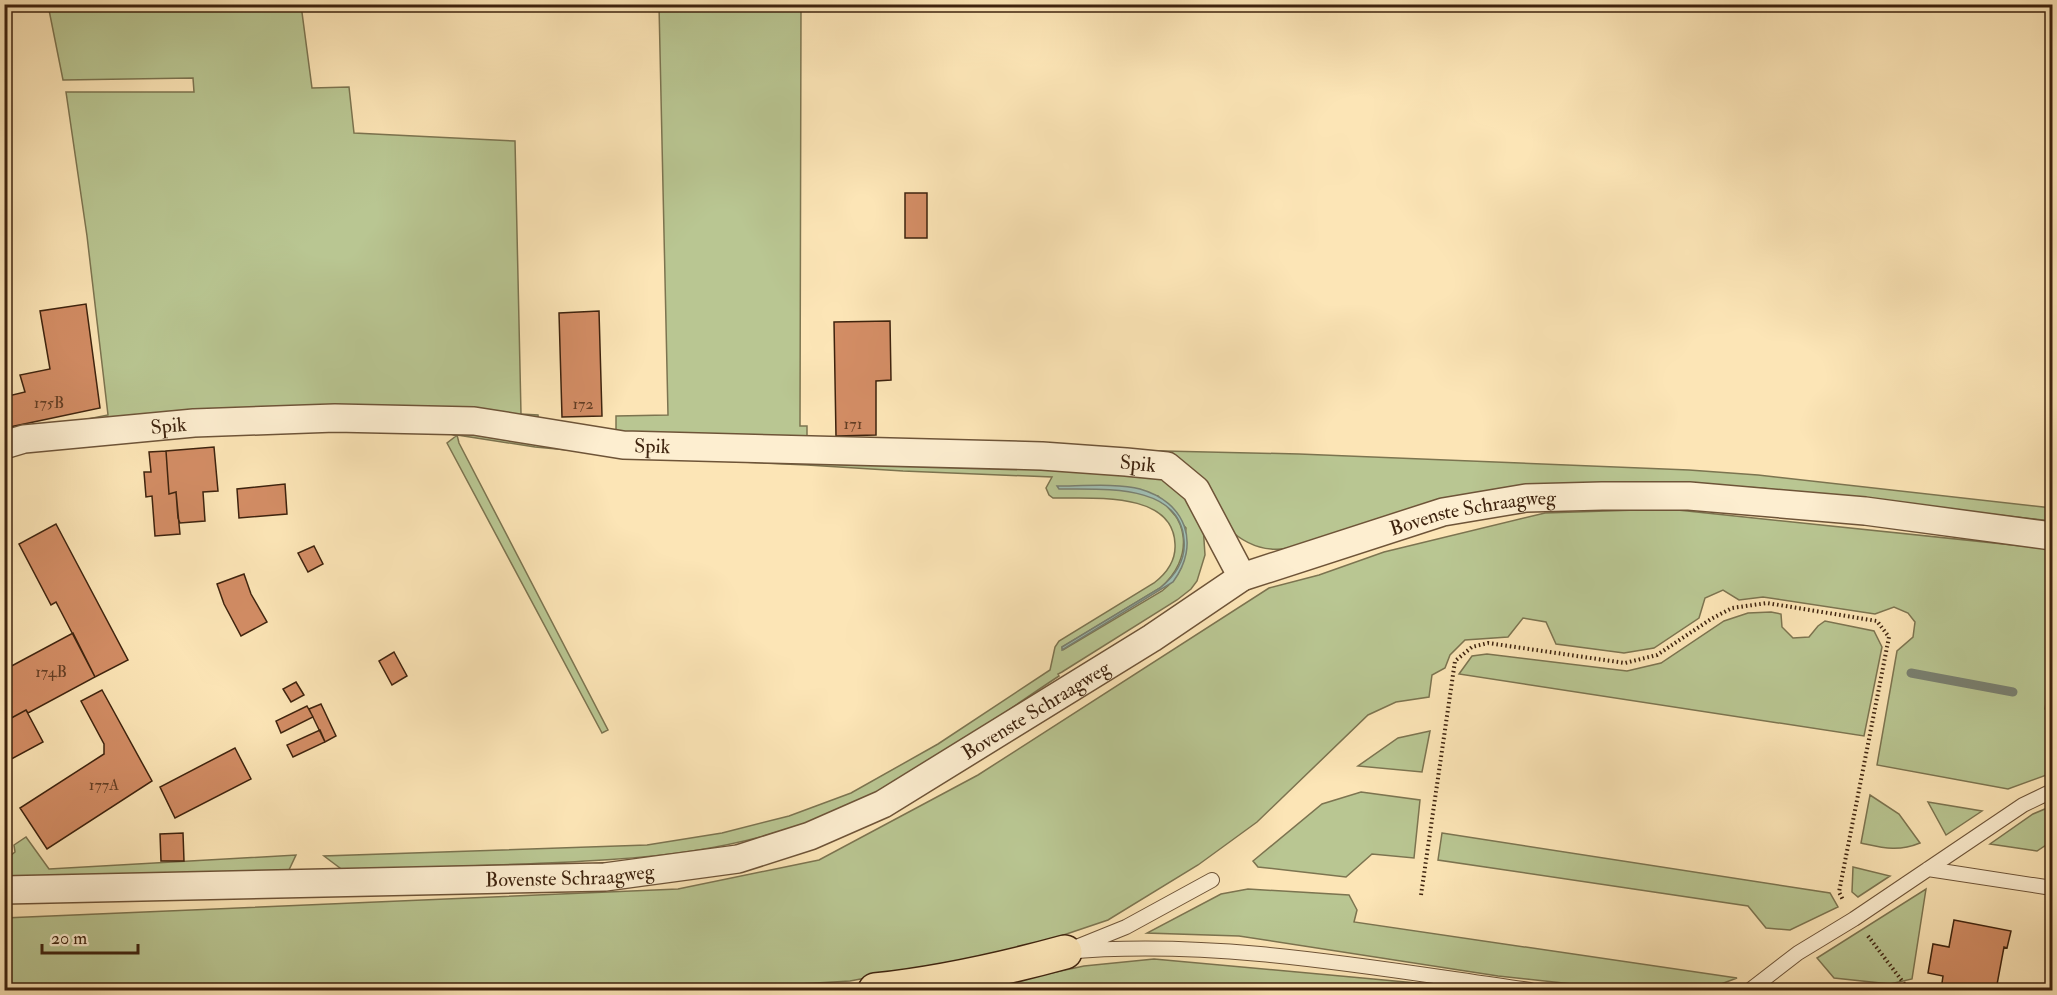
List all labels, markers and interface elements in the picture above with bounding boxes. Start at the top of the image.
house number: 175B [34,393,64,413]
house number: 172 [572,394,594,414]
street label: Spik [149,411,188,440]
house number: 171 [844,414,862,434]
street label: Spik [634,433,671,459]
street label: Spik [1119,449,1157,477]
street label: Bovenste Schraagweg [1386,485,1557,541]
street label: Bovenste Schraagweg [957,654,1115,765]
house number: 174B [35,662,67,682]
house number: 177A [89,775,119,795]
street label: Bovenste Schraagweg [485,858,657,892]
scale bar [42,917,138,955]
text: 20 m [51,927,87,950]

